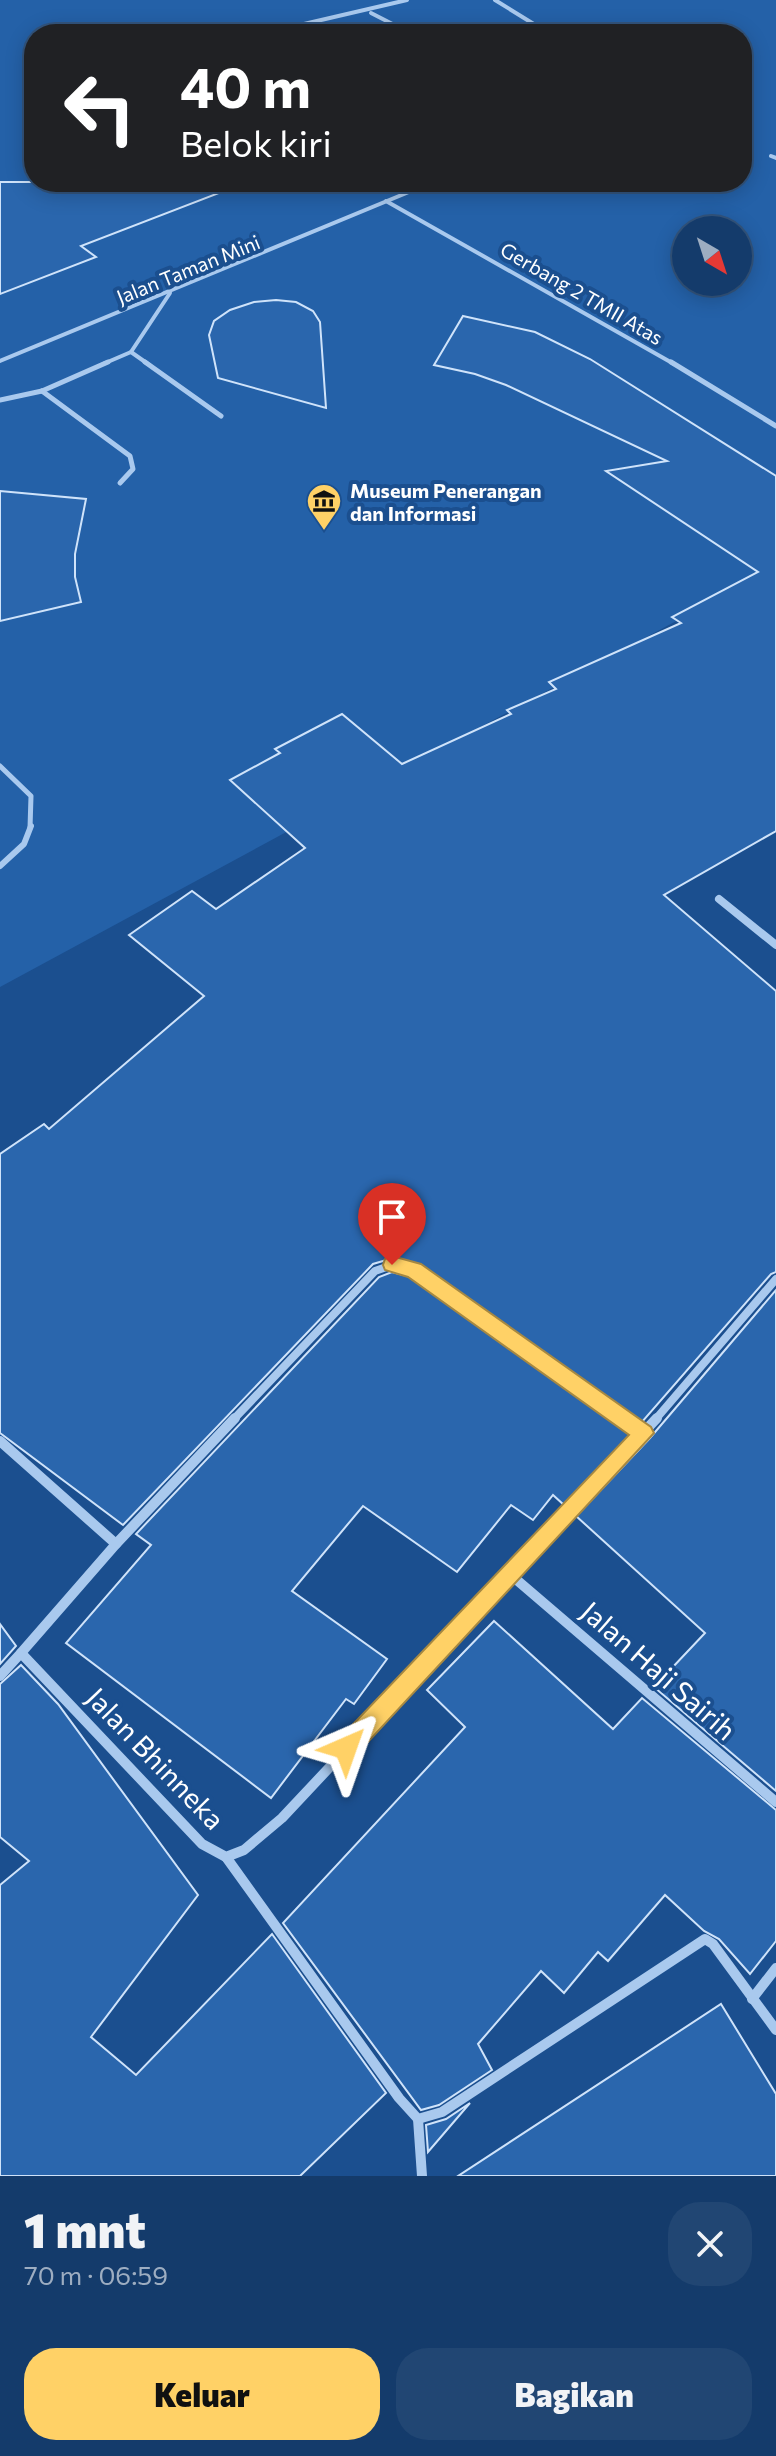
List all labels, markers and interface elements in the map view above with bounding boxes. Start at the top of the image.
text: 40 m [180,51,311,120]
icon: left [48,56,152,160]
text: Belok kiri [180,120,332,164]
north arrow [672,216,752,296]
map controls [672,216,752,296]
street label: Jalan Taman Mini [113,229,263,309]
street label: Gerbang 2 TMII Atas [497,237,667,349]
place label: Museum Penerangan dan Informasi [350,478,542,525]
museum icon: Museum Penerangan dan Informasi [305,482,343,532]
pin [358,1183,426,1265]
icon: arrive [370,1195,414,1239]
street label: Jalan Haji Sairih [575,1594,743,1746]
street label: Jalan Bhinneka [80,1680,232,1836]
position arrow [304,1706,388,1790]
text: 1 mnt [24,2199,146,2258]
button: close [668,2202,752,2286]
text: 70 m · 06:59 [24,2259,168,2290]
button: Keluar [24,2348,380,2440]
button: Bagikan [396,2348,752,2440]

